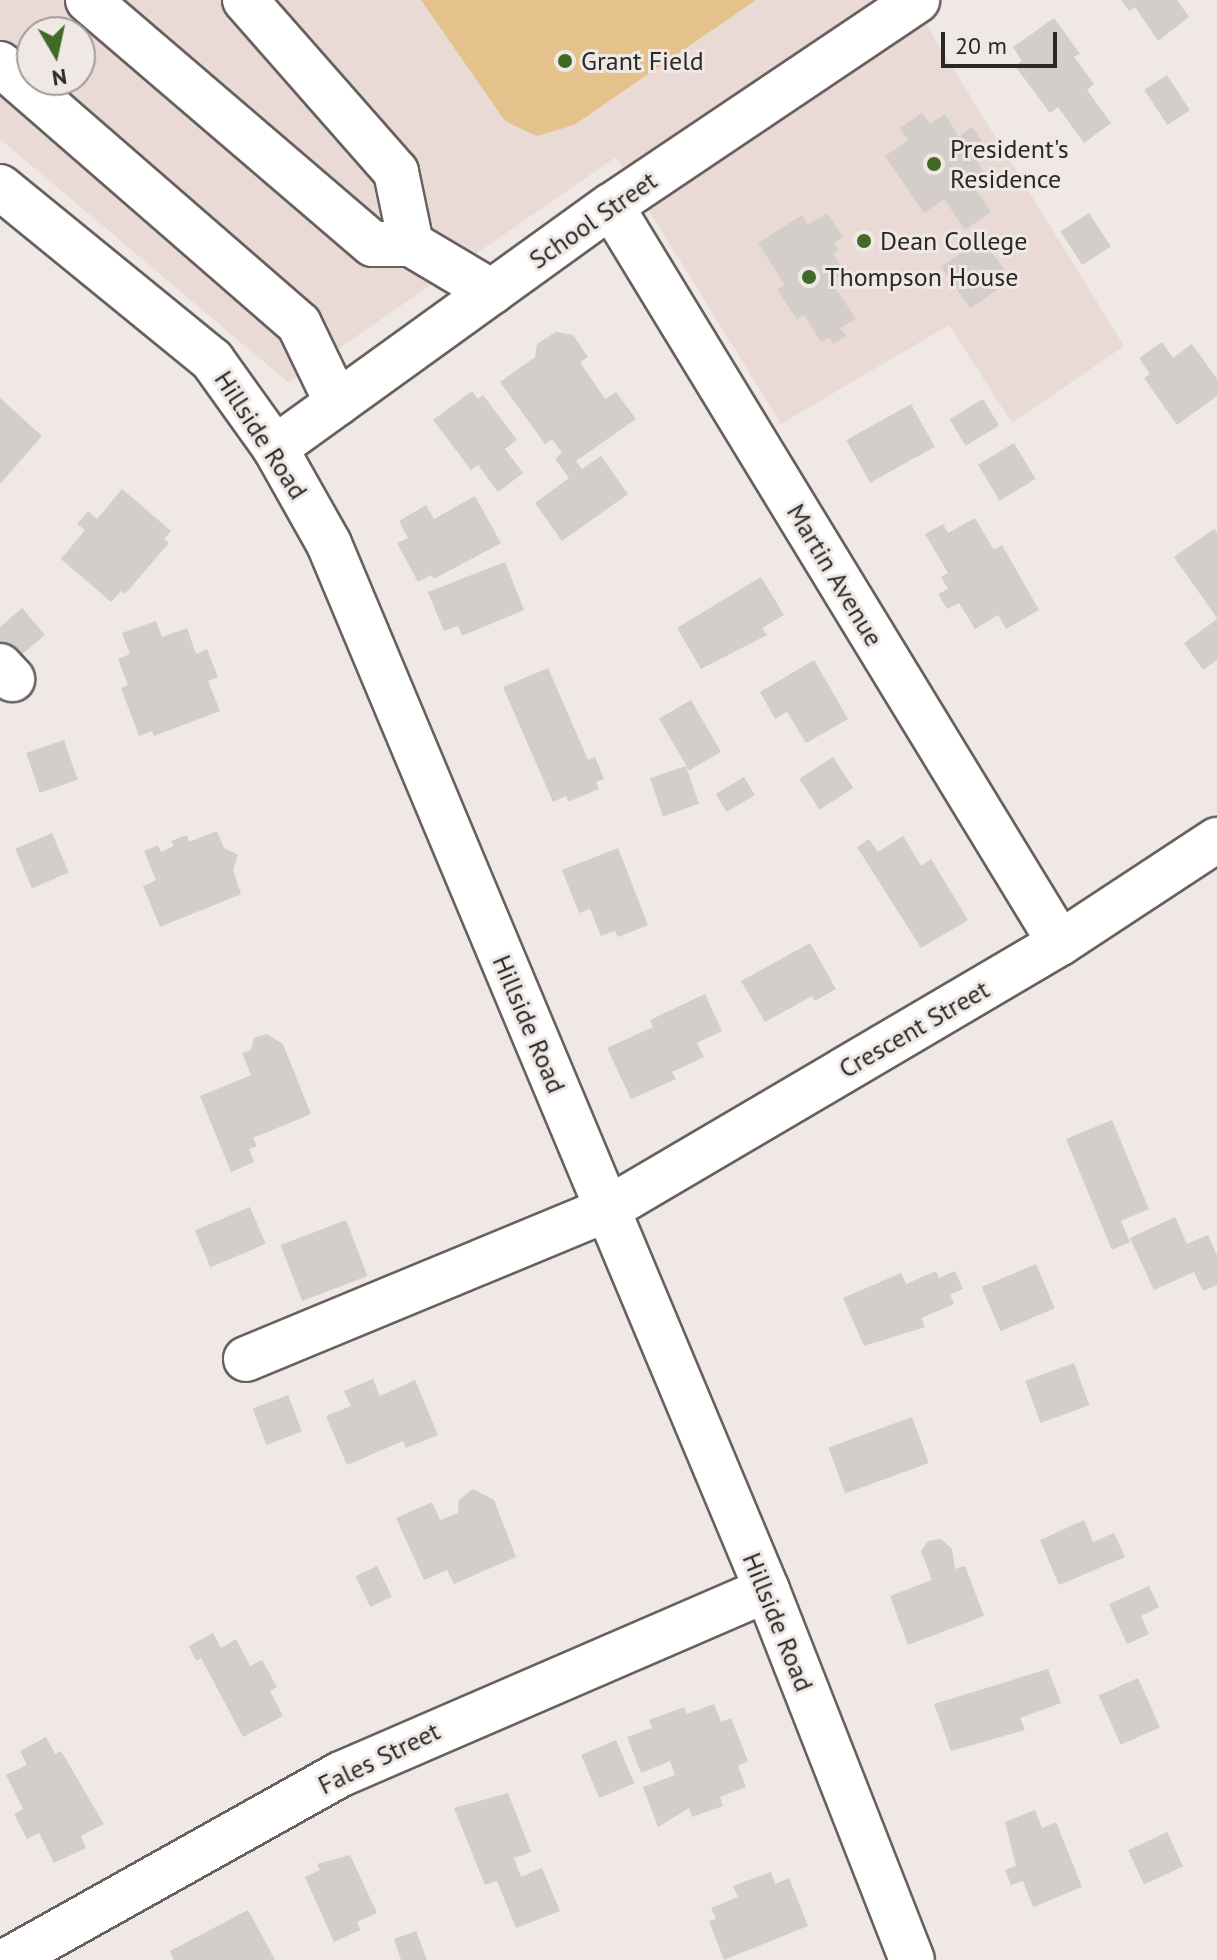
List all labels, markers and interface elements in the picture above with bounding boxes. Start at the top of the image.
north arrow [16,16,96,96]
scale bar [945,16,1061,66]
text: 20 m [955,30,1007,61]
place label: Grant Field [581,45,704,77]
marker: Grant Field [556,52,574,70]
text: N [50,63,69,93]
place label: President's Residence [950,133,1069,194]
marker: President's Residence [925,155,943,173]
street label: School Street [523,165,663,275]
place label: Dean College [880,225,1027,257]
marker: Dean College [855,232,873,250]
place label: Thompson House [825,261,1018,293]
marker: Thompson House [800,268,818,286]
street label: Hillside Road [208,365,314,505]
street label: Martin Avenue [780,498,890,652]
street label: Hillside Road [486,950,572,1098]
street label: Crescent Street [833,973,995,1085]
street label: Hillside Road [736,1548,820,1696]
street label: Fales Street [313,1715,445,1801]

